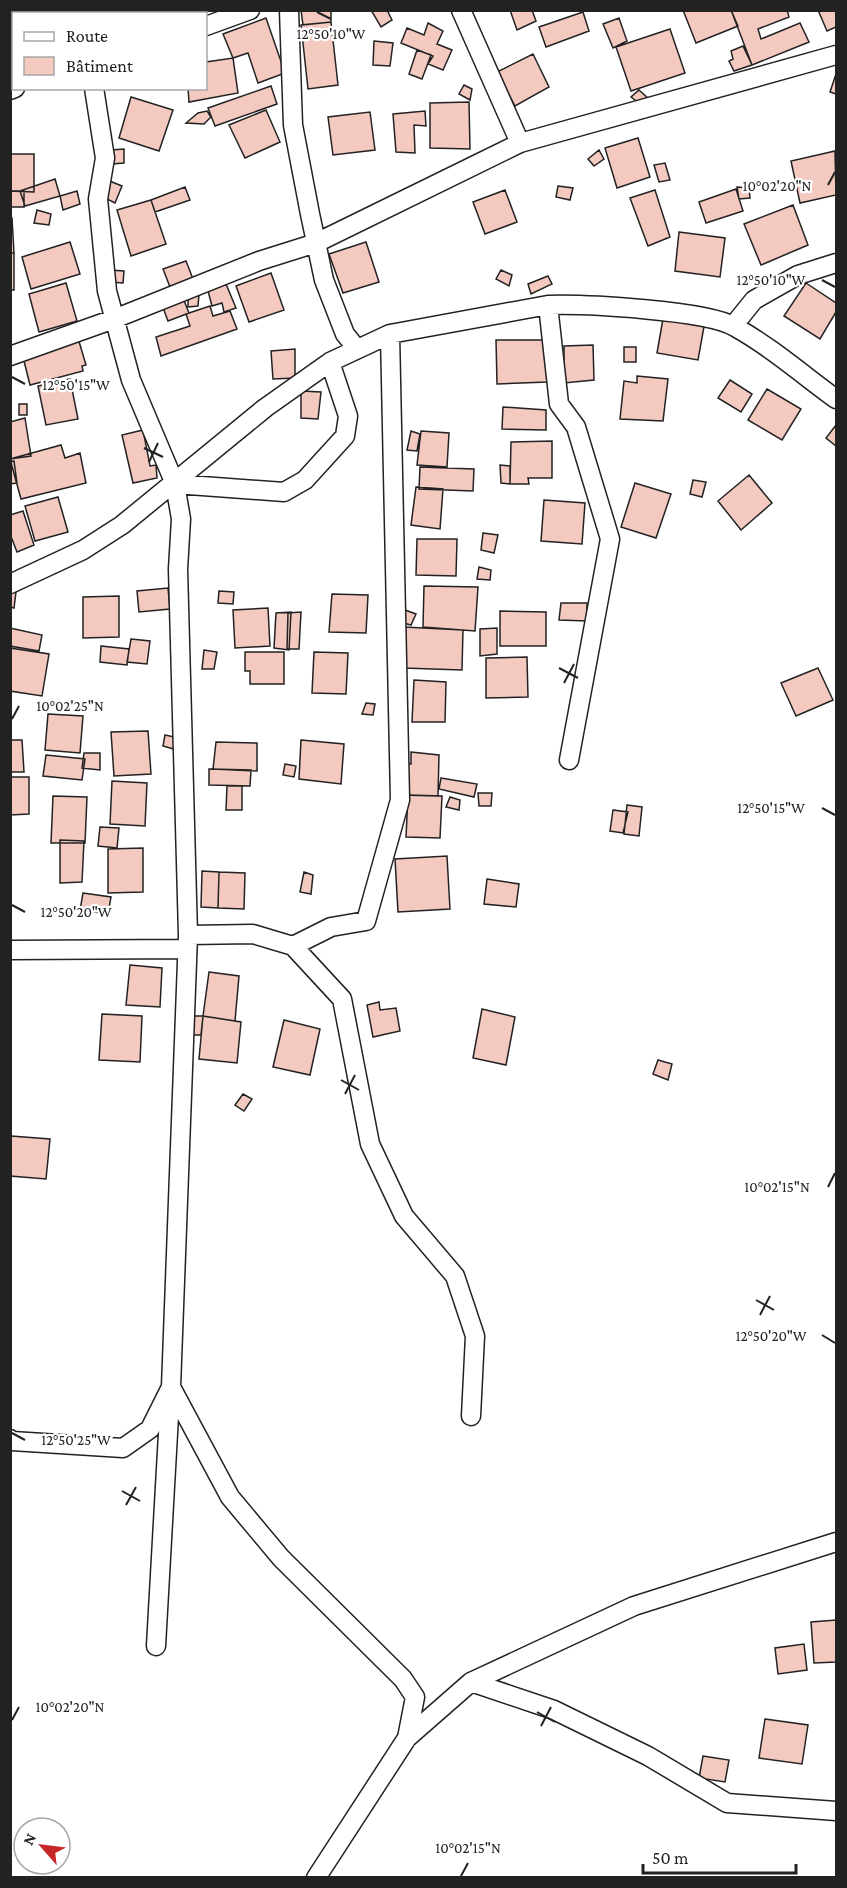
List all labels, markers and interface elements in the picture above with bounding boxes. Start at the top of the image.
legend [12,12,207,90]
text: Route [66,26,108,46]
text: 12°50'10"W [297,26,366,42]
text: Bâtiment [66,56,134,76]
text: 10°02'20"N [743,178,812,194]
text: 12°50'10"W [737,272,806,288]
text: 12°50'15"W [42,377,110,393]
text: 10°02'25"N [36,698,104,714]
text: 12°50'15"W [737,800,805,816]
text: 12°50'20"W [41,904,112,920]
text: 10°02'15"N [744,1179,810,1195]
text: 12°50'20"W [736,1328,807,1344]
text: 12°50'25"W [41,1432,111,1448]
text: 10°02'20"N [36,1699,105,1715]
north arrow [12,1816,72,1876]
text: N [19,1830,39,1848]
scale bar [643,1837,796,1875]
text: 10°02'15"N [435,1840,501,1856]
text: 50 m [652,1848,689,1868]

